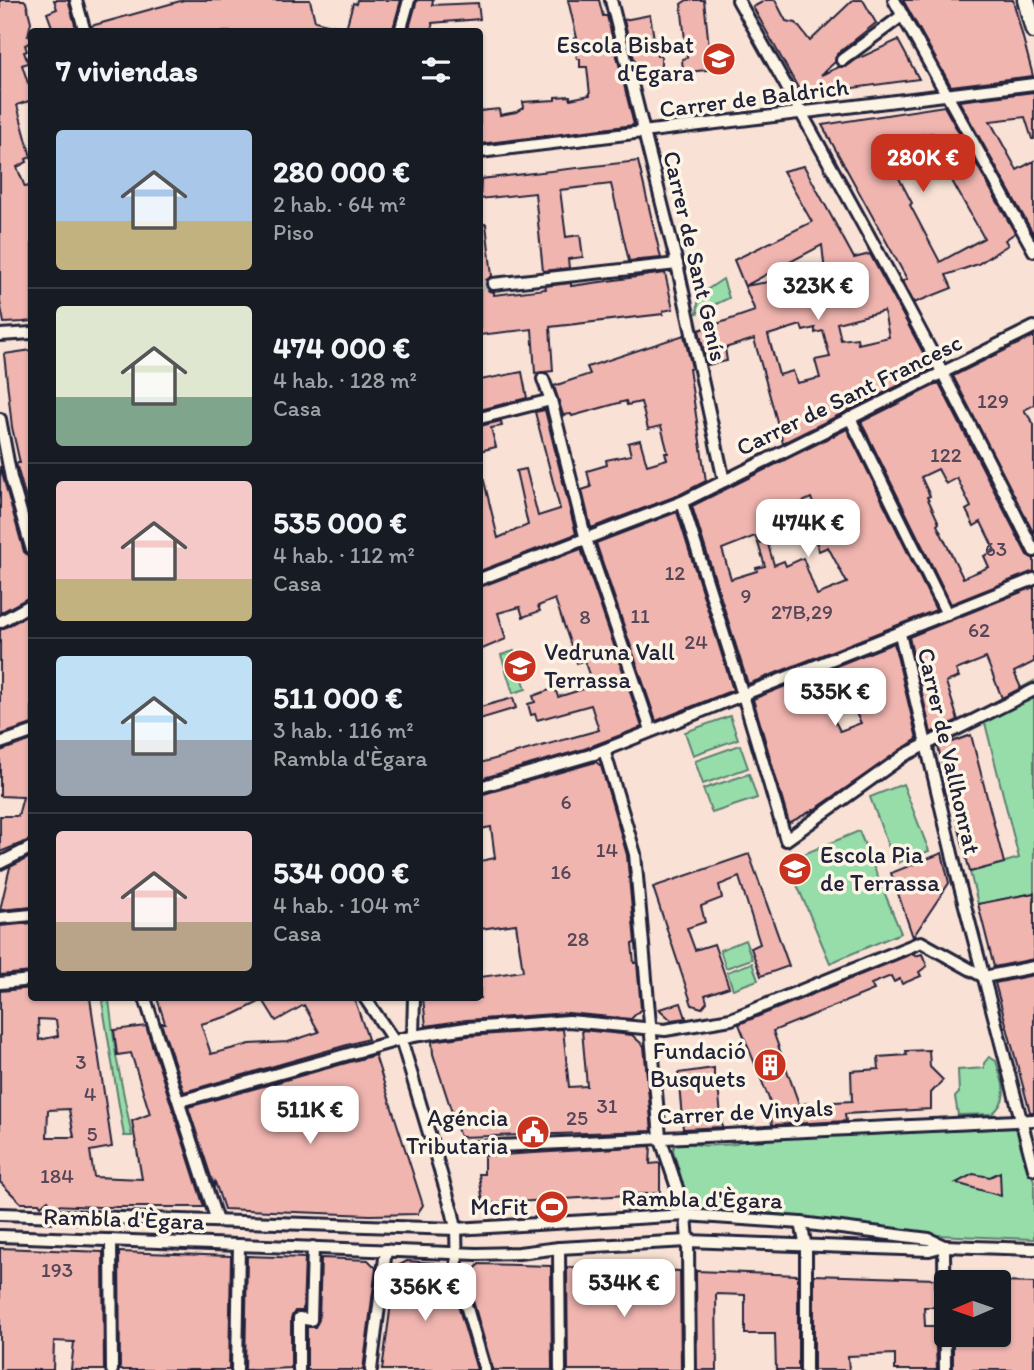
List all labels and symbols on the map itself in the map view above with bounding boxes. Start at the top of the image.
place label: Escola Bisbat d'Egara [557,30,694,87]
school or university icon: Escola Bisbat d'Egara [700,40,738,78]
street label: Carrer de Baldrich [658,71,850,123]
pin: 280K € [866,134,980,194]
street label: Carrer de Sant Genís [657,148,734,364]
pin: 323K € [761,262,875,322]
street label: Carrer de Sant Francesc [731,327,966,462]
house number: 129 [977,388,1009,413]
house number: 122 [930,442,962,467]
pin: 474K € [751,500,865,559]
house number: 63 [985,536,1007,561]
house number: 12 [665,560,685,585]
house number: 9 [741,583,751,608]
house number: 27B,29 [771,599,833,624]
house number: 11 [630,603,650,628]
house number: 8 [579,604,591,629]
house number: 62 [968,617,990,642]
house number: 24 [684,629,708,654]
place label: Vedruna Vall Terrassa [544,637,675,694]
street label: Carrer de Vallhonrat [912,645,987,857]
school or university icon: Vedruna Vall Terrassa [501,647,539,685]
pin: 535K € [778,668,892,728]
house number: 6 [560,789,572,814]
house number: 14 [596,837,619,862]
place label: Escola Pia de Terrassa [820,840,940,897]
school or university icon: Escola Pia de Terrassa [776,850,814,888]
house number: 16 [551,859,571,884]
house number: 28 [567,926,589,951]
place label: Fundació Busquets [650,1036,746,1093]
building icon: Fundació Busquets [751,1046,789,1084]
house number: 3 [75,1049,87,1074]
house number: 4 [84,1081,97,1106]
pin: 511K € [253,1086,367,1146]
street label: Carrer de Vinyals [656,1092,834,1131]
house number: 31 [596,1093,618,1118]
place label: Agéncia Tributaria [406,1103,508,1160]
house number: 25 [566,1105,588,1130]
public building icon: Agéncia Tributaria [514,1113,552,1151]
house number: 5 [86,1121,98,1146]
house number: 184 [40,1163,74,1188]
street label: Rambla d'Ègara [621,1183,783,1214]
sports icon: McFit [533,1188,571,1226]
place label: McFit [470,1192,528,1221]
street label: Rambla d'Ègara [43,1201,206,1236]
house number: 193 [41,1257,73,1282]
pin: 534K € [567,1260,681,1319]
pin: 356K € [368,1264,482,1323]
north arrow [934,1270,1012,1348]

